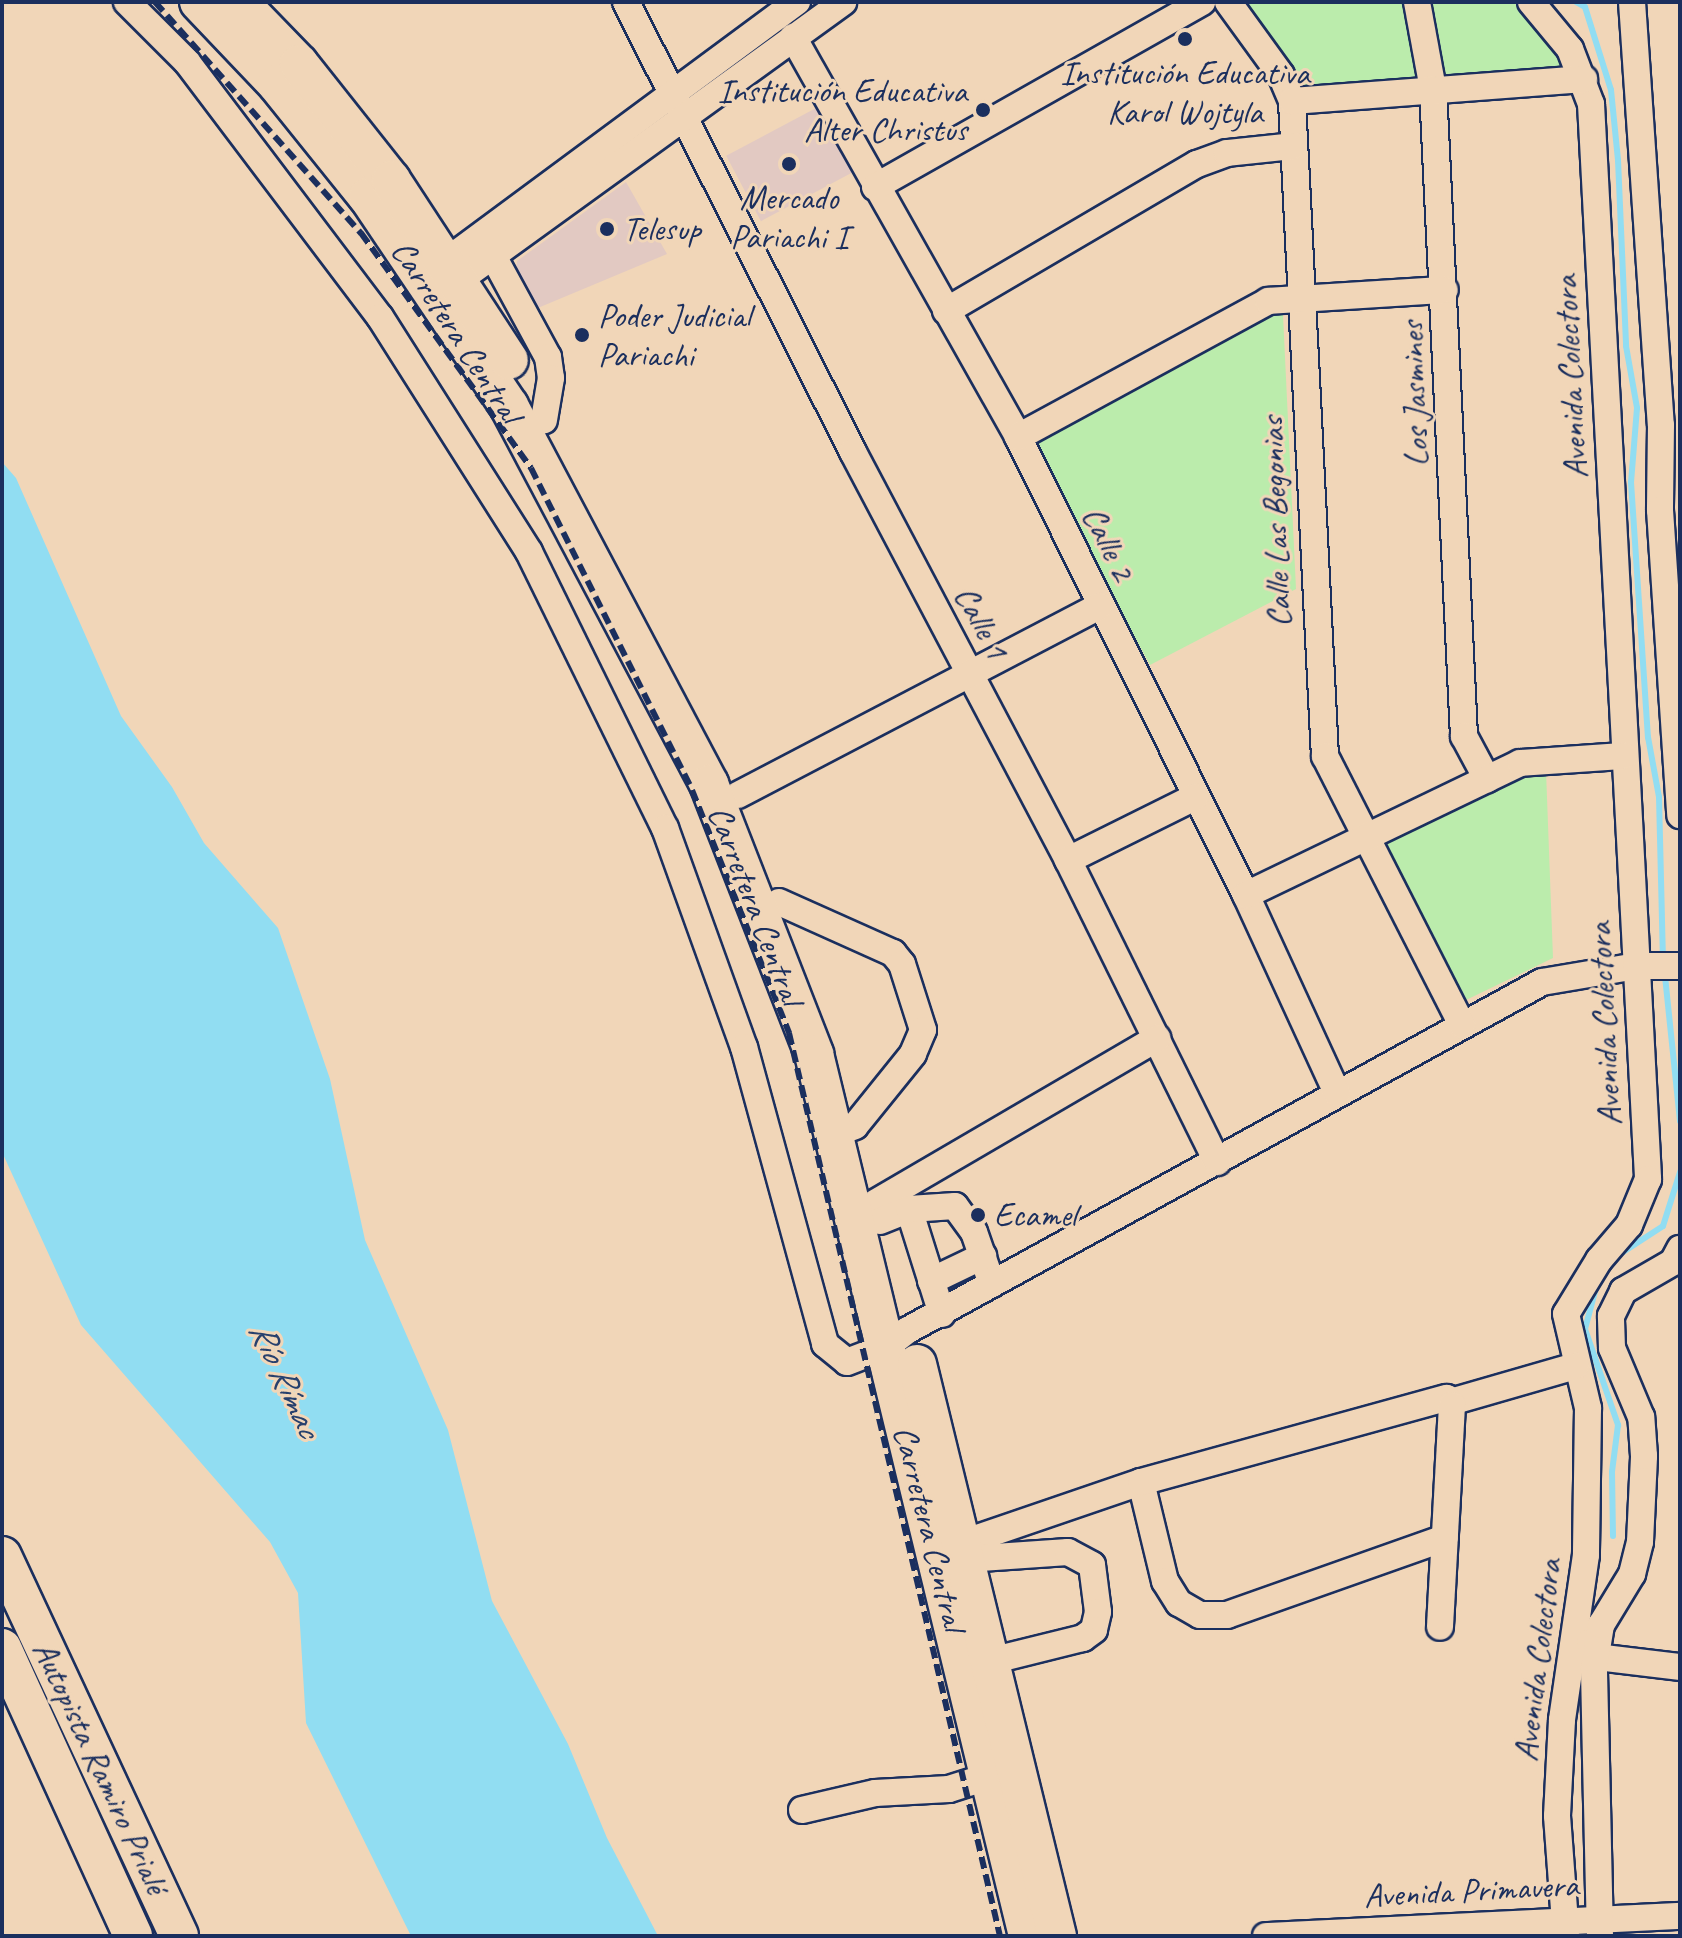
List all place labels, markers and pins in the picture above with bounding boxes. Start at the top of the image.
marker: Institución Educativa Karol Wojtyla [1176,30,1194,48]
place label: Institución Educativa Karol Wojtyla [1061,52,1309,132]
place label: Institución Educativa Alter Christus [719,70,967,150]
marker: Institución Educativa Alter Christus [974,101,992,119]
marker: Mercado Pariachi I [780,155,798,173]
place label: Mercado Pariachi I [730,177,848,256]
place label: Telesup [623,209,701,249]
marker: Telesup [598,220,616,238]
place label: Poder Judicial Pariachi [598,295,751,374]
marker: Poder Judicial Pariachi [573,326,591,344]
place label: Ecamel [994,1195,1077,1235]
marker: Ecamel [969,1206,987,1224]

